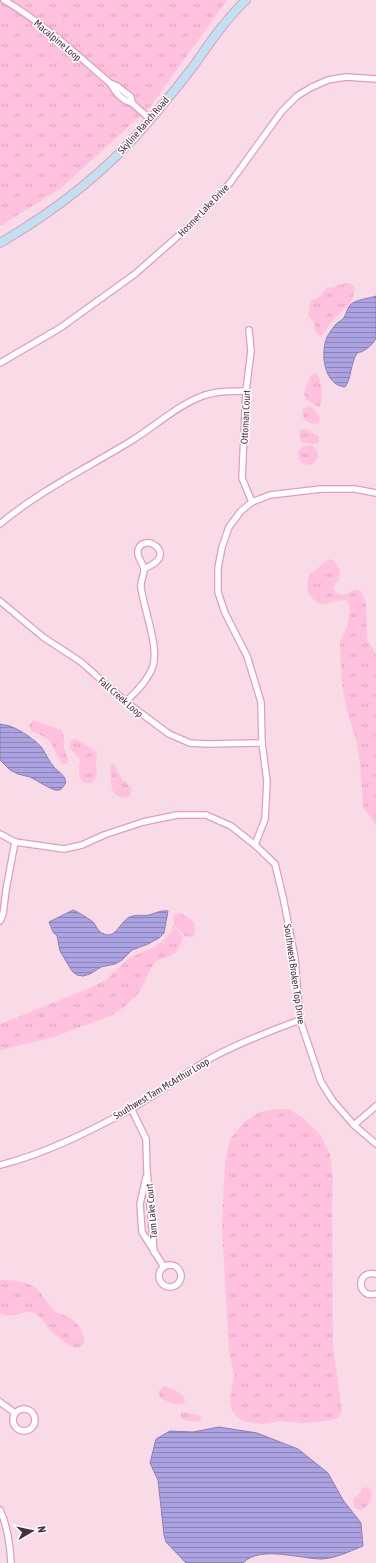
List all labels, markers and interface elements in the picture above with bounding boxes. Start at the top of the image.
street label: Macalpine Loop [32,17,84,63]
street label: Skyline Ranch Road [116,94,171,156]
street label: Hosmer Lake Drive [176,182,231,239]
street label: Ottoman Court [239,390,252,444]
street label: Fall Creek Loop [96,675,145,720]
street label: Southwest Broken Top Drive [282,923,307,1025]
street label: Southwest Tam McArthur Loop [111,1055,211,1121]
street label: Tam Lake Court [144,1183,159,1239]
north arrow [12,1511,52,1551]
text: N [35,1525,48,1534]

